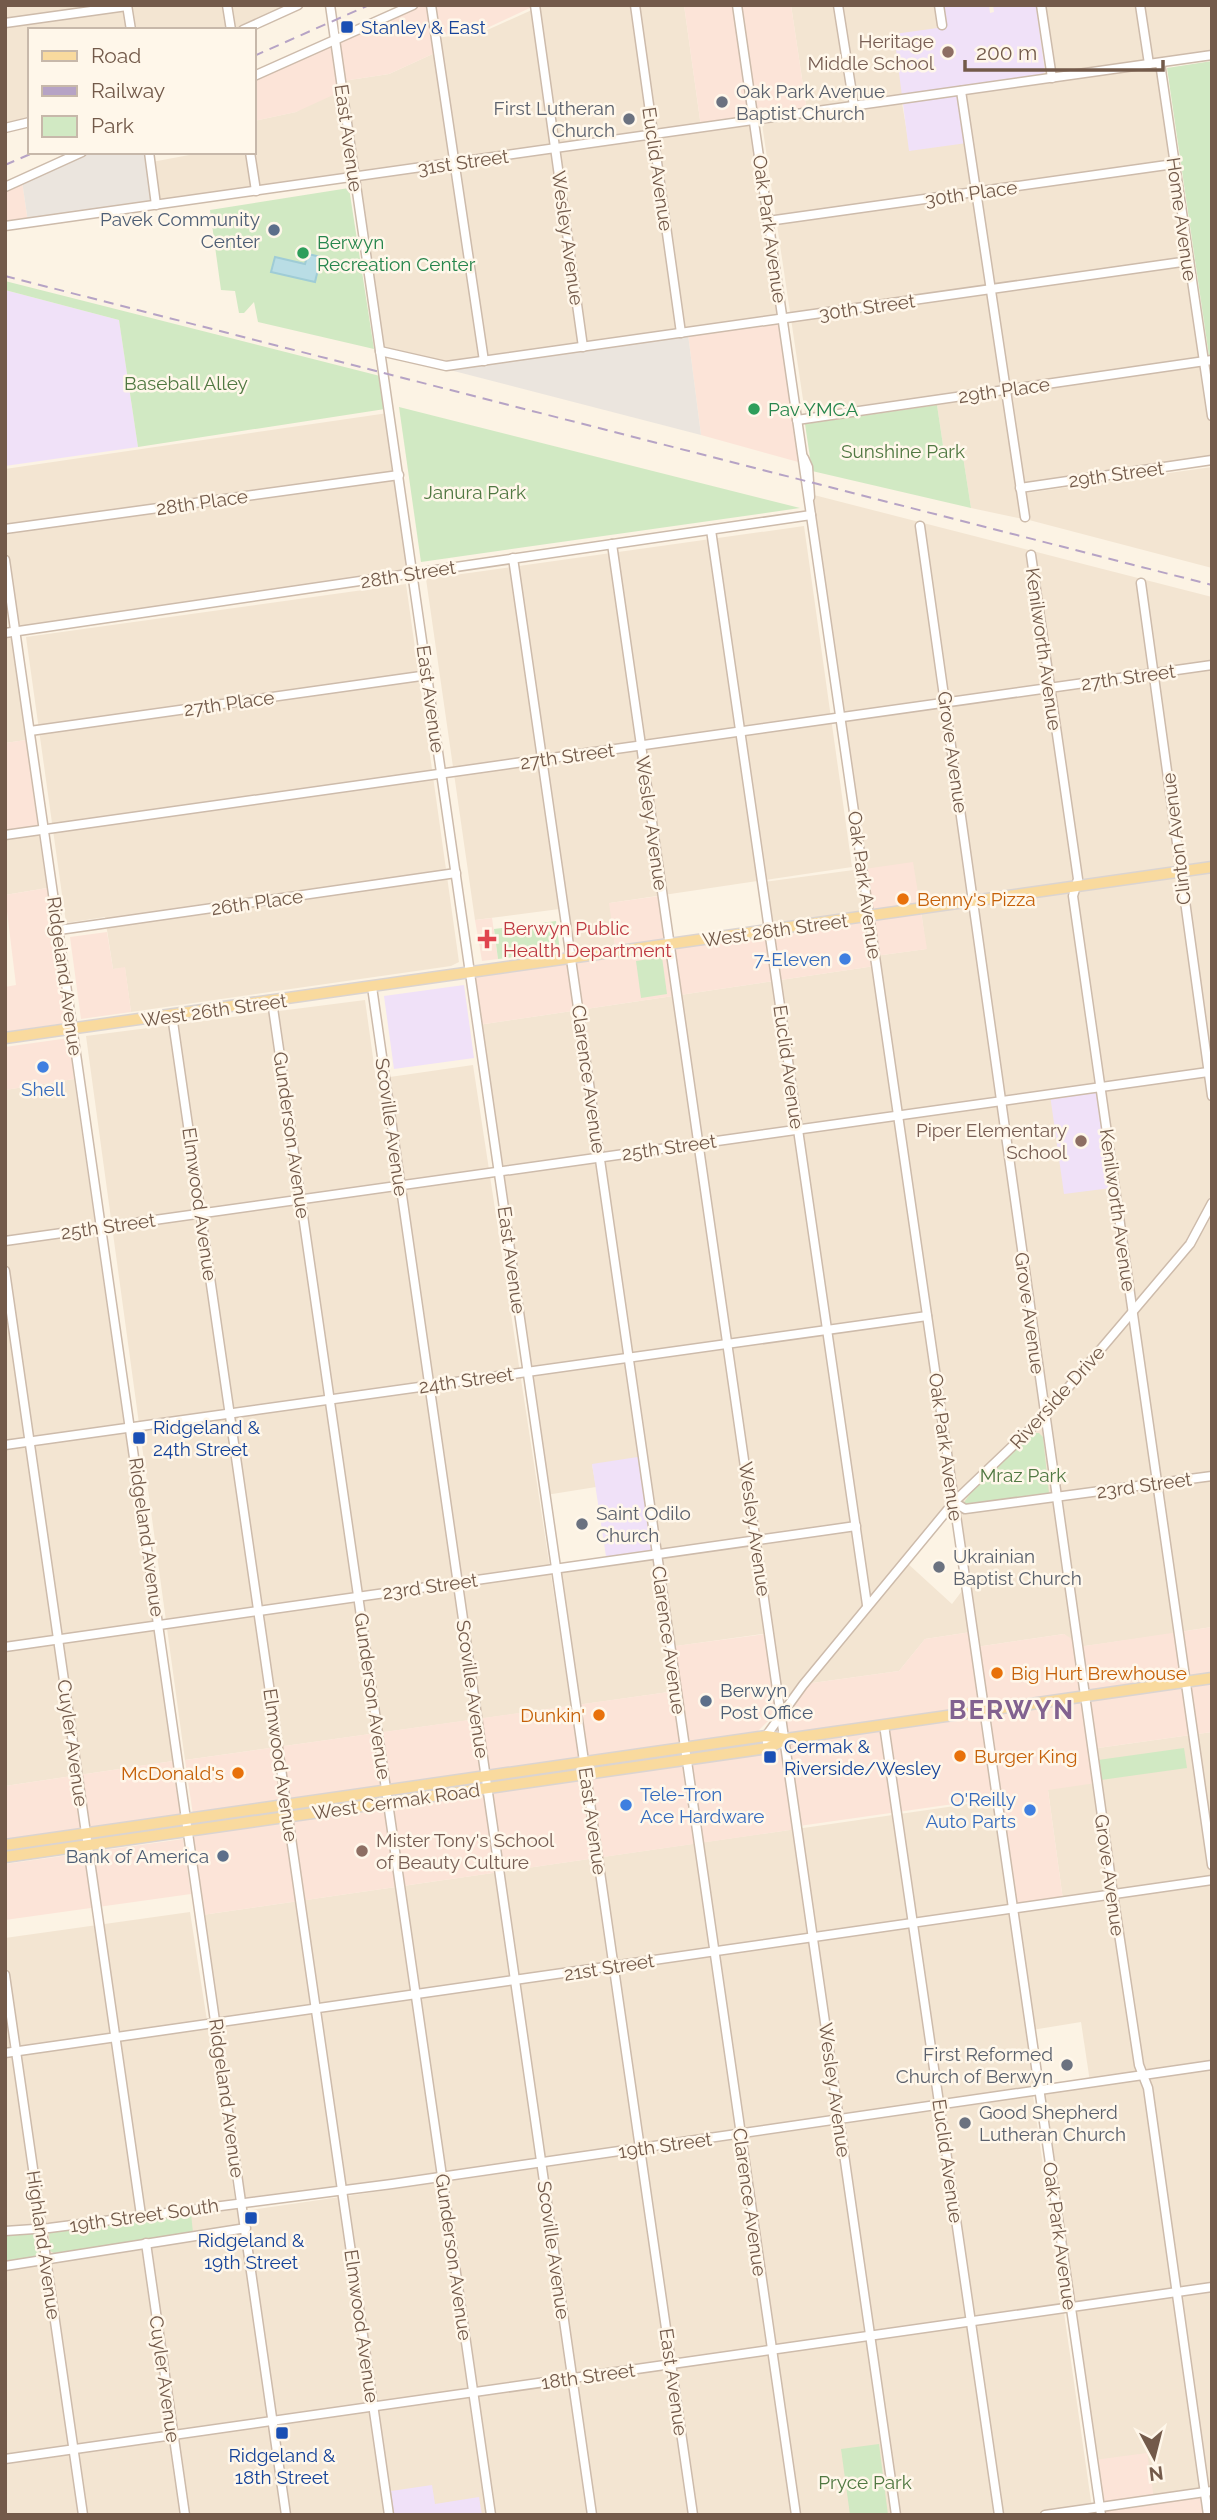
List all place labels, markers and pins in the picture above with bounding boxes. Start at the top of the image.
place label: Stanley & East [361,16,486,38]
marker: Stanley & East [339,19,355,35]
place label: Heritage Middle School [808,30,935,74]
marker: Heritage Middle School [940,44,956,60]
place label: Oak Park Avenue Baptist Church [736,80,885,124]
marker: Oak Park Avenue Baptist Church [714,94,730,110]
place label: First Lutheran Church [494,97,615,141]
marker: First Lutheran Church [621,111,637,127]
place label: Pavek Community Center [100,208,260,252]
marker: Pavek Community Center [266,222,282,238]
place label: Berwyn Recreation Center [317,231,476,275]
marker: Berwyn Recreation Center [295,245,311,261]
place label: Pav YMCA [768,398,858,420]
marker: Pav YMCA [746,401,762,417]
place label: Benny's Pizza [917,888,1036,910]
marker: Benny's Pizza [895,891,911,907]
place label: Berwyn Public Health Department [503,917,672,961]
marker: Berwyn Public Health Department [477,929,497,949]
place label: 7-Eleven [754,948,831,970]
marker: 7-Eleven [837,951,853,967]
marker: Shell [35,1059,51,1075]
place label: Shell [21,1078,66,1100]
place label: Piper Elementary School [916,1119,1068,1163]
marker: Piper Elementary School [1073,1133,1089,1149]
place label: Ridgeland & 24th Street [153,1416,260,1460]
marker: Ridgeland & 24th Street [131,1430,147,1446]
place label: Saint Odilo Church [596,1502,691,1546]
marker: Saint Odilo Church [574,1516,590,1532]
place label: Ukrainian Baptist Church [953,1545,1082,1589]
marker: Ukrainian Baptist Church [931,1559,947,1575]
place label: Big Hurt Brewhouse [1011,1662,1187,1684]
marker: Big Hurt Brewhouse [989,1665,1005,1681]
place label: Berwyn Post Office [720,1679,813,1723]
marker: Berwyn Post Office [698,1693,714,1709]
place label: Dunkin' [520,1704,585,1726]
marker: Dunkin' [591,1707,607,1723]
place label: Cermak & Riverside/Wesley [784,1735,941,1779]
place label: Burger King [974,1745,1078,1767]
marker: Burger King [952,1748,968,1764]
marker: Cermak & Riverside/Wesley [762,1749,778,1765]
place label: McDonald's [121,1762,224,1784]
marker: McDonald's [230,1765,246,1781]
place label: Tele-Tron Ace Hardware [640,1783,764,1827]
place label: O'Reilly Auto Parts [925,1788,1016,1832]
marker: Tele-Tron Ace Hardware [618,1797,634,1813]
marker: O'Reilly Auto Parts [1022,1802,1038,1818]
place label: Mister Tony's School of Beauty Culture [376,1829,555,1873]
marker: Mister Tony's School of Beauty Culture [354,1843,370,1859]
place label: Bank of America [66,1845,209,1867]
marker: Bank of America [215,1848,231,1864]
place label: First Reformed Church of Berwyn [896,2043,1053,2087]
marker: First Reformed Church of Berwyn [1059,2057,1075,2073]
place label: Good Shepherd Lutheran Church [979,2101,1126,2145]
marker: Good Shepherd Lutheran Church [957,2115,973,2131]
marker: Ridgeland & 19th Street [243,2210,259,2226]
place label: Ridgeland & 19th Street [197,2229,305,2273]
marker: Ridgeland & 18th Street [274,2425,290,2441]
place label: Ridgeland & 18th Street [228,2444,336,2488]

